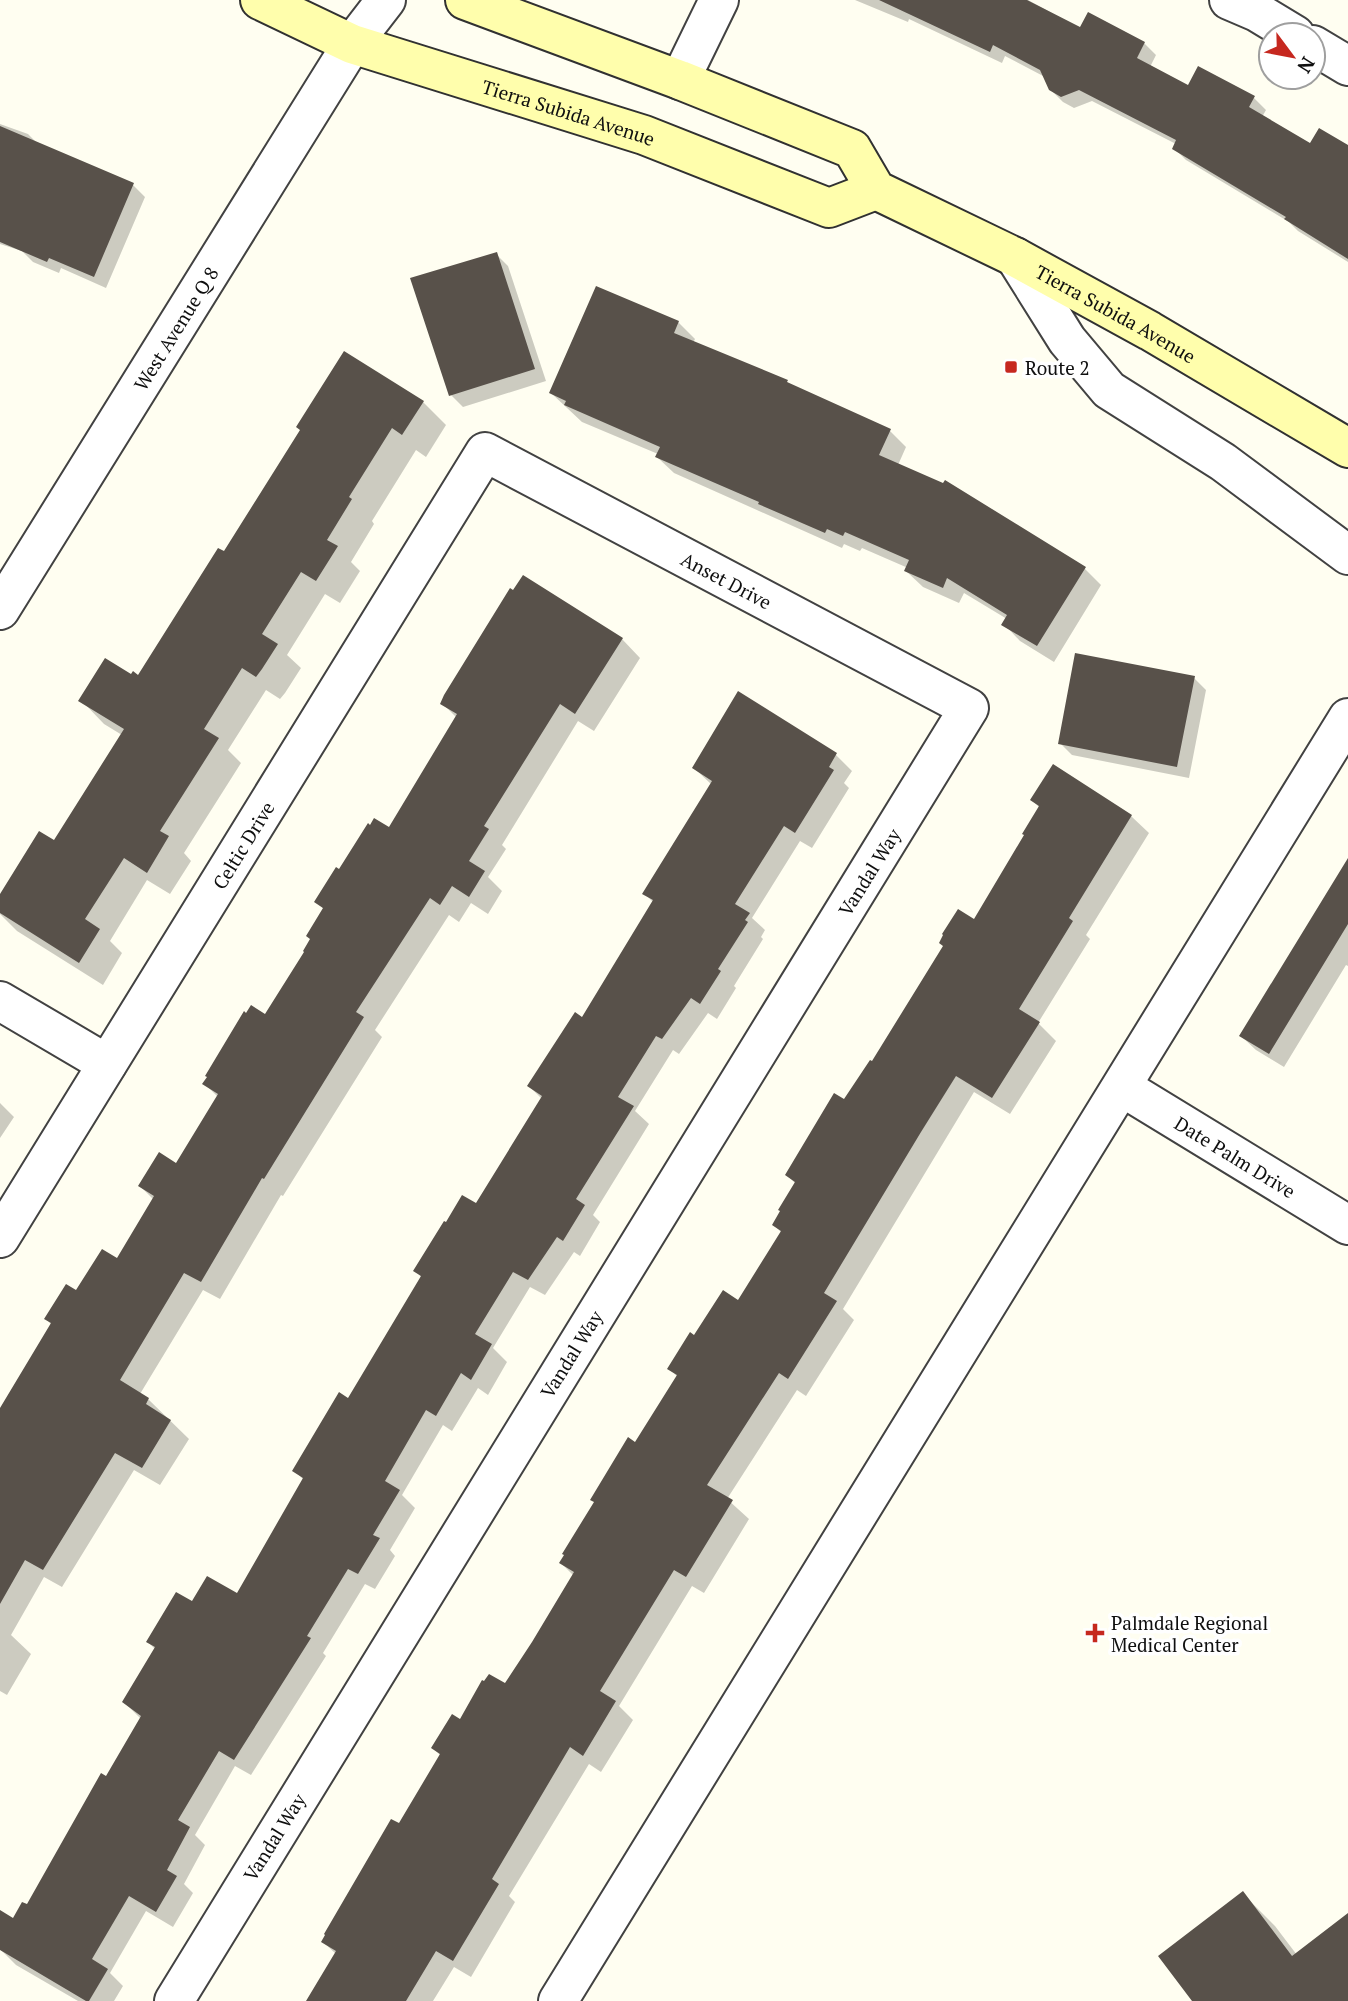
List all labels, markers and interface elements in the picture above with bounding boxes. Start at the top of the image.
north arrow [1257,21,1327,91]
text: N [1292,53,1321,79]
street label: Tierra Subida Avenue [479,73,659,151]
street label: Tierra Subida Avenue [1031,258,1201,368]
street label: West Avenue Q 8 [127,261,223,395]
place label: Route 2 [1025,355,1090,380]
marker: Route 2 [1003,359,1019,375]
street label: Anset Drive [677,546,776,614]
street label: Celtic Drive [206,796,279,893]
street label: Vandal Way [832,823,906,920]
street label: Date Palm Drive [1170,1110,1301,1203]
street label: Vandal Way [534,1305,608,1402]
place label: Palmdale Regional Medical Center [1111,1610,1268,1657]
marker: Palmdale Regional Medical Center [1085,1623,1105,1643]
street label: Vandal Way [237,1788,311,1885]

